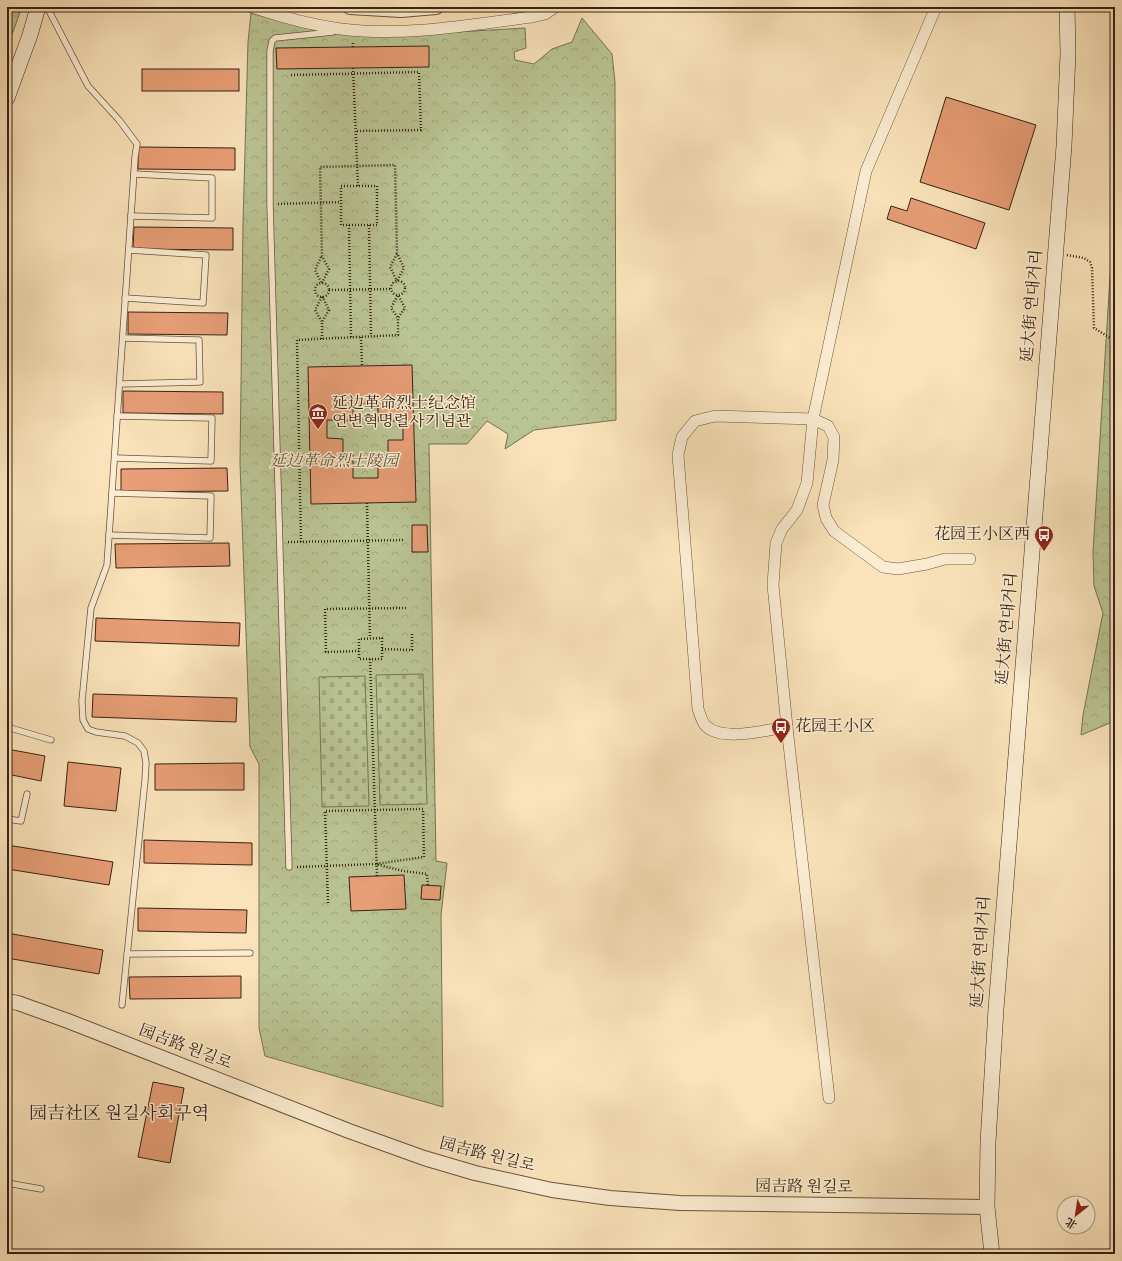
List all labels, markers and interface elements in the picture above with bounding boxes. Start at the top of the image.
street label: 延大街 연대거리 [1017,249,1049,363]
place label: 延边革命烈士纪念馆 연변혁명렬사기념관 [332,393,476,434]
museum icon: 延边革命烈士纪念馆 연변혁명렬사기념관 [307,402,329,430]
park label: 延边革命烈士陵园 [270,451,401,474]
place label: 花园王小区西 [934,524,1030,547]
bus stop icon: 花园王小区西 [1033,524,1055,552]
street label: 延大街 연대거리 [992,572,1024,686]
bus stop icon: 花园王小区 [770,716,792,744]
place label: 花园王小区 [795,716,875,739]
street label: 延大街 연대거리 [967,895,997,1009]
street label: 园吉路 원길로 [135,1020,235,1076]
district label: 园吉社区 원길사회구역 [29,1102,209,1128]
street label: 园吉路 원길로 [437,1133,538,1179]
street label: 园吉路 원길로 [755,1176,854,1200]
north arrow [1056,1195,1096,1235]
text: 北 [1063,1213,1080,1232]

